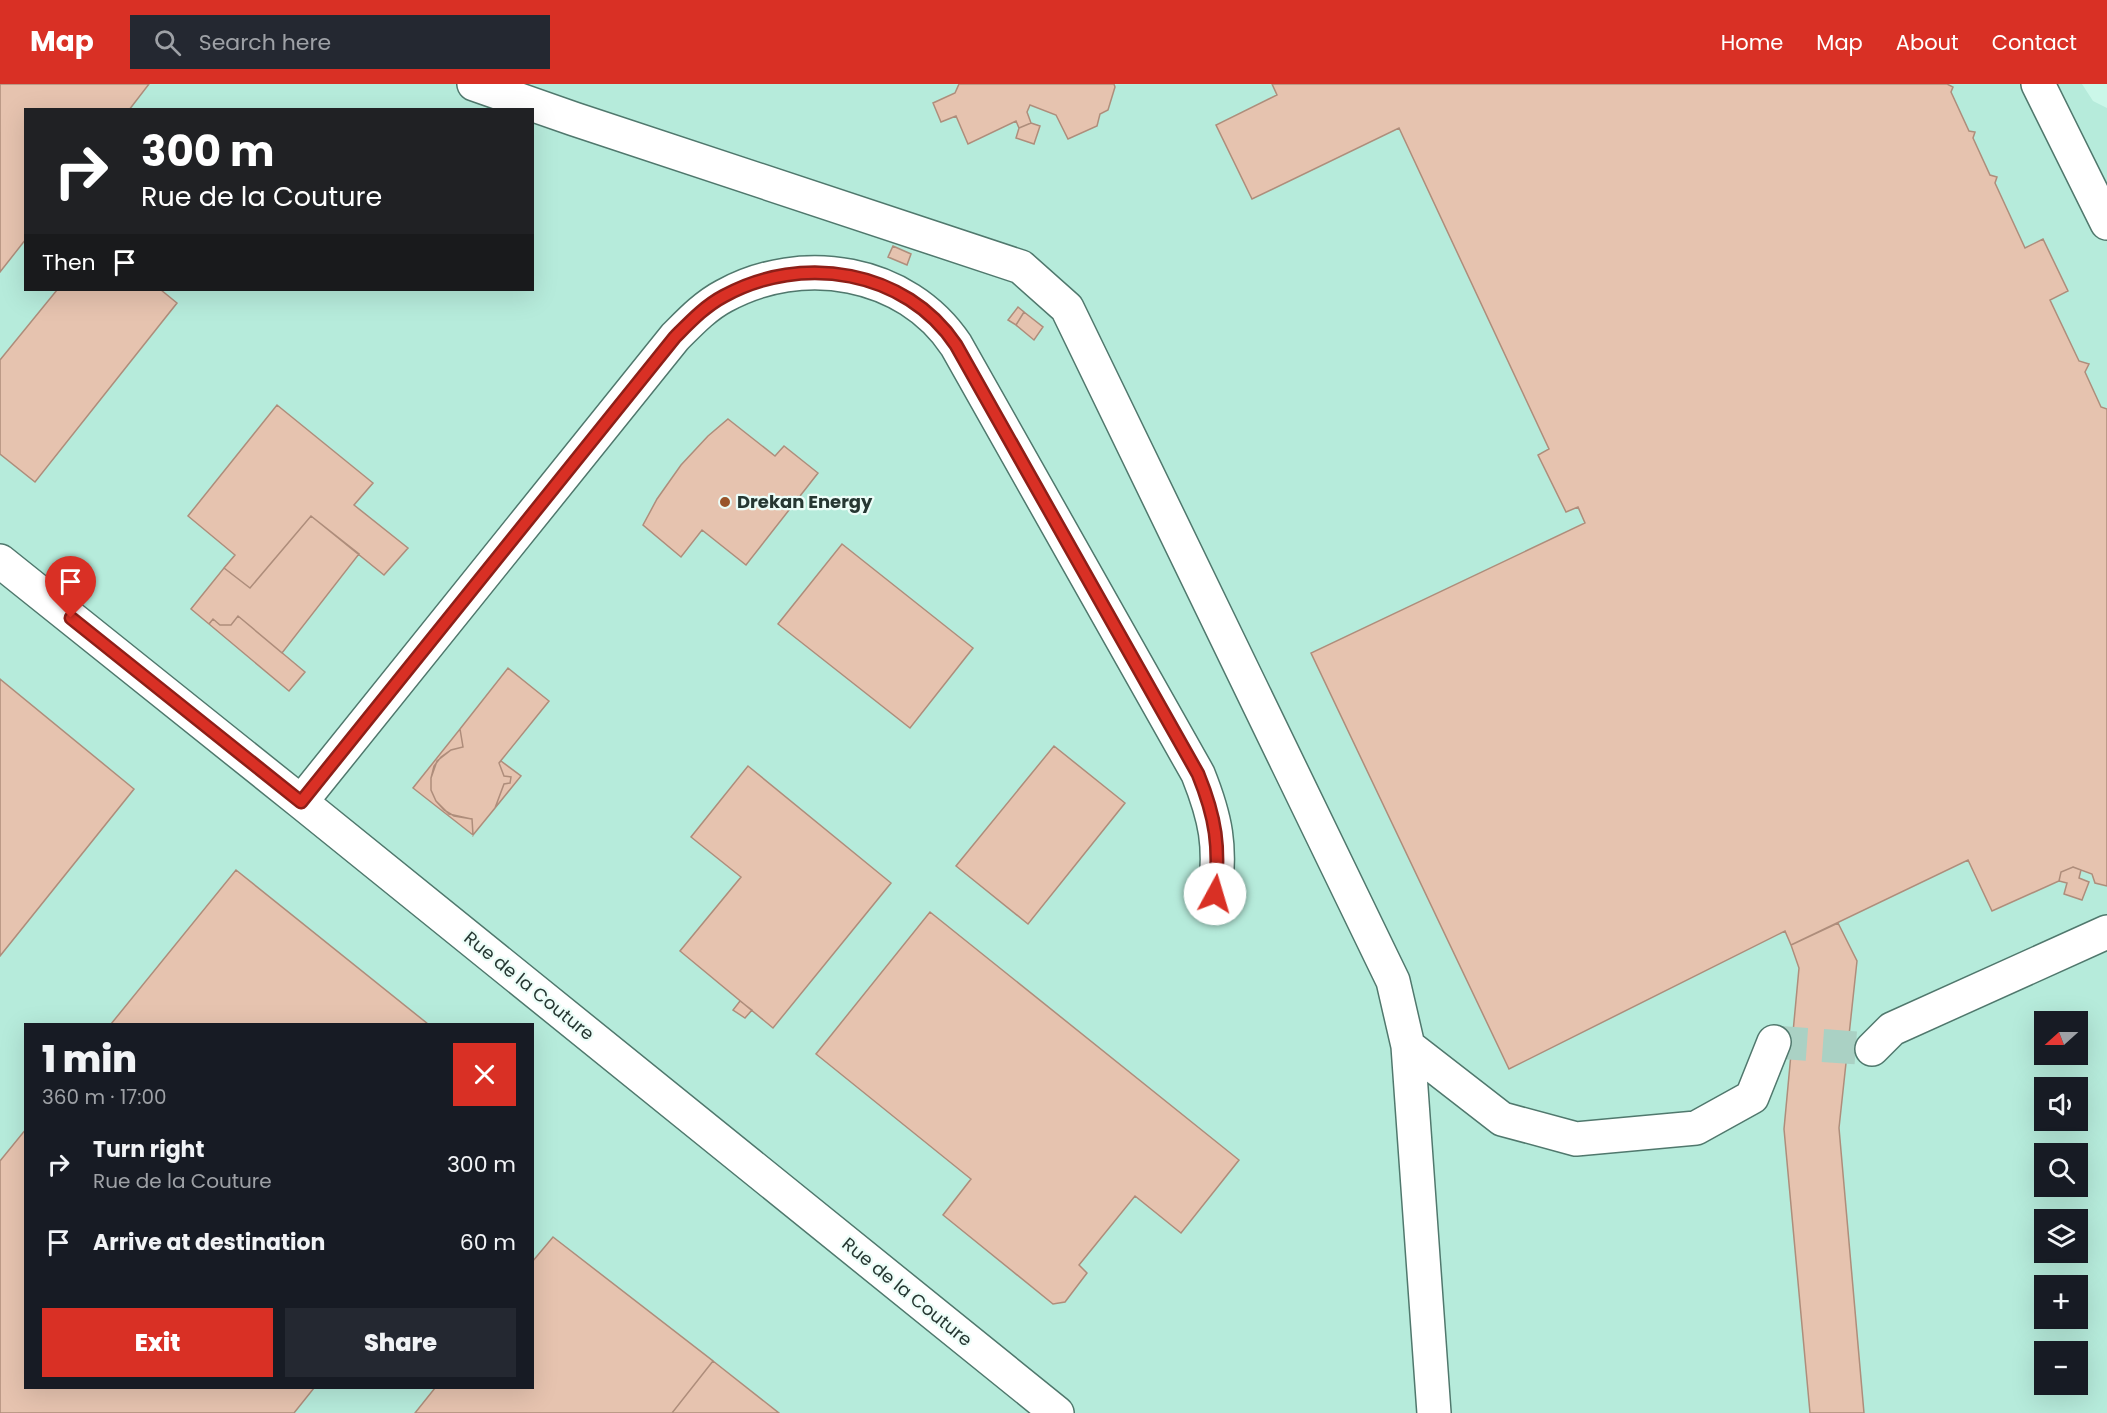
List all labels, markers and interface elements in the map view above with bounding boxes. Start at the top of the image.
search box [130,15,550,69]
text: Map [30,22,94,61]
icon: search [151,26,184,59]
text: Search here [199,27,331,58]
text: Home [1721,28,1783,57]
text: Map [1816,28,1863,57]
text: About [1896,28,1959,57]
text: Contact [1992,28,2077,57]
text: 300 m [141,122,275,181]
icon: right [42,132,120,210]
text: Rue de la Couture [141,178,382,215]
icon: arrive [108,246,141,279]
text: Then [42,247,96,278]
place label: Drekan Energy [737,489,873,514]
marker: Drekan Energy [718,495,732,509]
pin [45,556,96,618]
icon: arrive [54,565,87,598]
position arrow [1183,862,1247,926]
street label: Rue de la Couture [459,925,600,1046]
north arrow [2034,1011,2088,1065]
map controls [2034,1011,2088,1395]
text: 1 min [42,1034,137,1085]
button: close [453,1043,516,1106]
button: sound [2034,1077,2088,1131]
text: 360 m · 17:00 [42,1083,167,1111]
text: Turn right [93,1134,204,1165]
button: search [2034,1143,2088,1197]
icon: right [42,1148,75,1181]
text: 300 m [447,1149,516,1180]
text: Rue de la Couture [93,1167,272,1195]
button: layers [2034,1209,2088,1263]
icon: arrive [42,1226,75,1259]
text: Arrive at destination [93,1227,325,1258]
text: 60 m [460,1227,516,1258]
street label: Rue de la Couture [837,1231,978,1352]
button: + [2034,1275,2088,1329]
button: Exit [42,1308,273,1377]
button: Share [285,1308,516,1377]
button: − [2034,1341,2088,1395]

